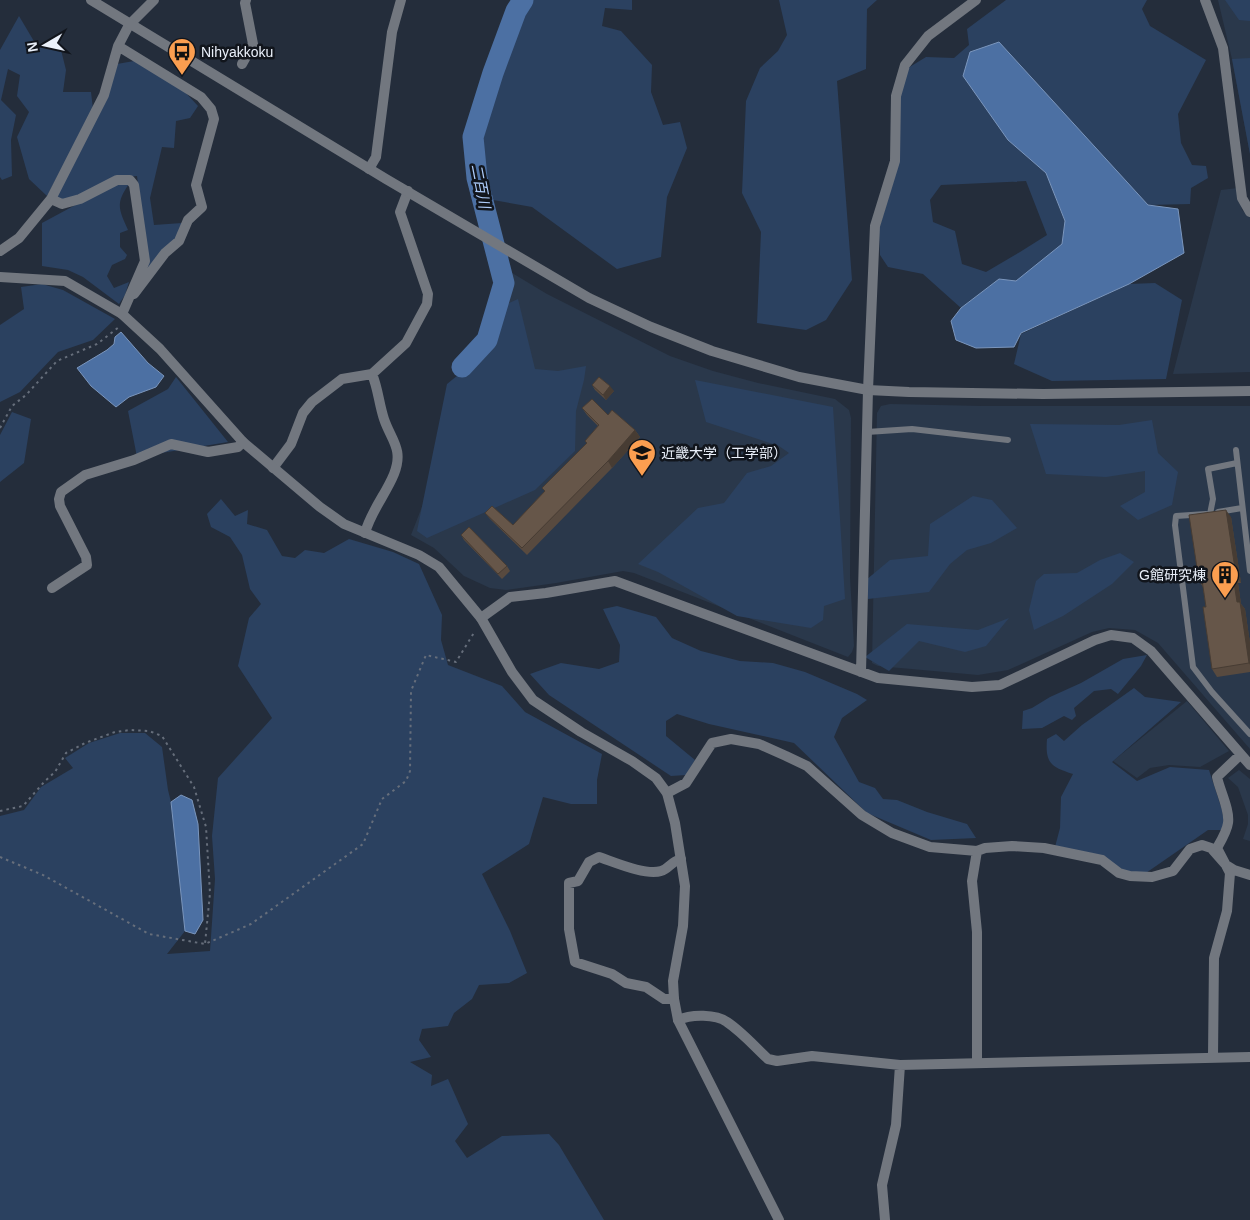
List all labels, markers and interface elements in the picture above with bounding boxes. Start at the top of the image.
north arrow [20,20,70,70]
bus stop icon: Nihyakkoku [167,37,197,76]
text: N [23,41,41,53]
place label: Nihyakkoku [201,44,273,60]
water label: 二百川 [468,162,494,212]
school or university icon: 近畿大学（工学部） [627,438,657,477]
place label: 近畿大学（工学部） [661,445,787,461]
building icon: G館研究棟 [1210,560,1240,599]
place label: G館研究棟 [1139,567,1206,583]

